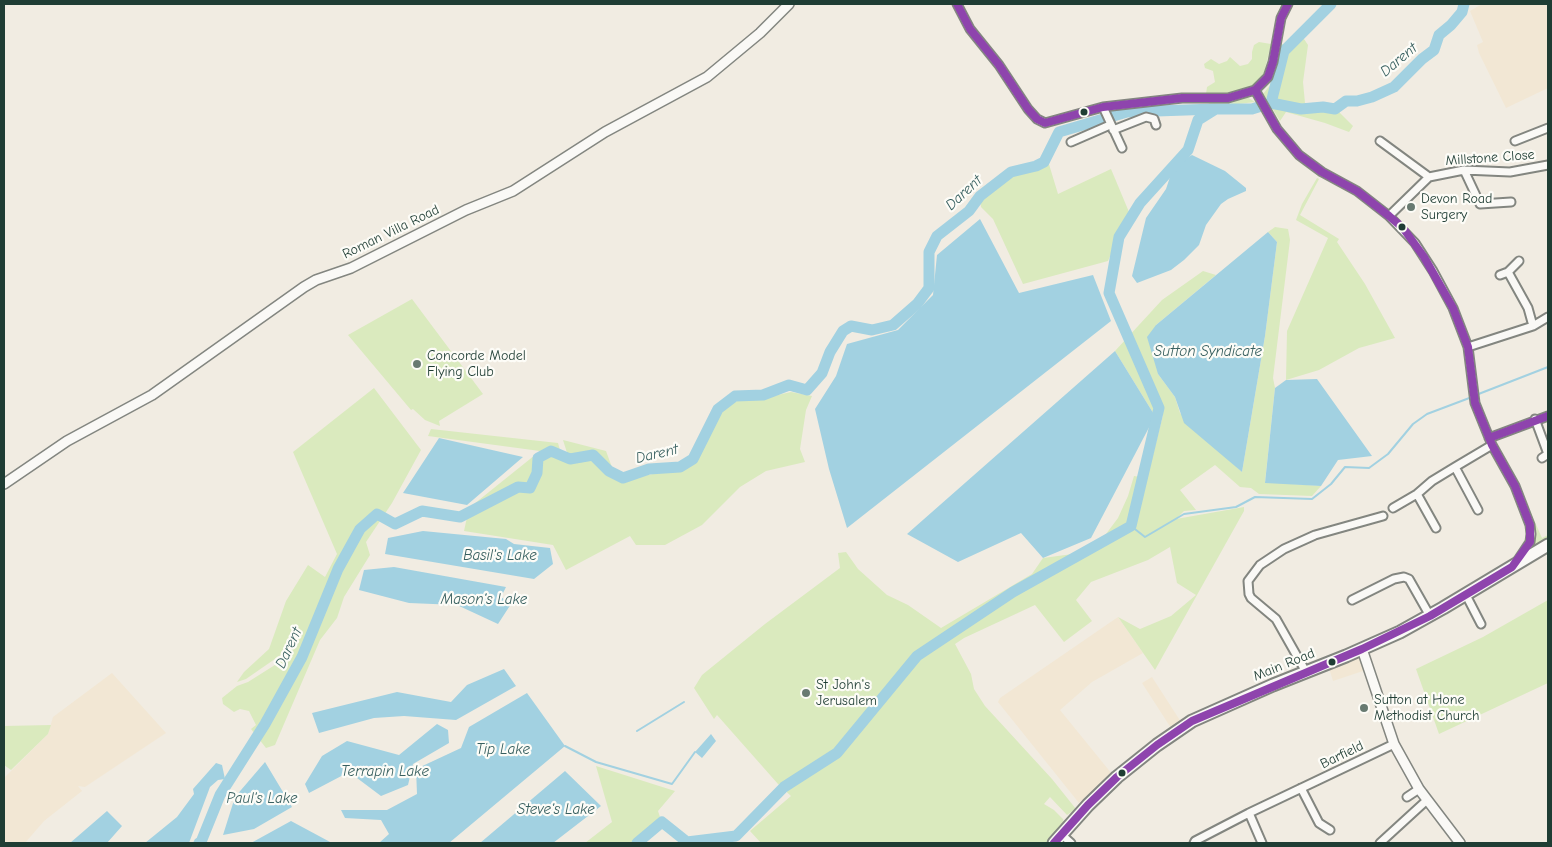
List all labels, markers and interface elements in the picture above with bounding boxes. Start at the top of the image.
water label: Darent [1377,39,1421,81]
unlabelled marker [1079,107,1089,117]
street label: Millstone Close [1445,147,1535,169]
water label: Darent [942,172,986,214]
place label: Devon Road Surgery [1421,191,1492,223]
street label: Roman Villa Road [340,201,442,263]
marker: Devon Road Surgery [1405,201,1417,213]
unlabelled marker [1397,222,1407,232]
water label: Sutton Syndicate [1154,343,1262,361]
place label: Concorde Model Flying Club [427,348,526,381]
marker: Concorde Model Flying Club [411,358,423,370]
water label: Darent [634,440,680,468]
water label: Basil's Lake [463,547,537,565]
water label: Mason's Lake [441,591,527,609]
water label: Darent [272,625,306,671]
street label: Main Road [1251,645,1317,685]
unlabelled marker [1327,657,1337,667]
place label: St John's Jerusalem [816,677,877,710]
marker: St John's Jerusalem [800,687,812,699]
place label: Sutton at Hone Methodist Church [1374,692,1479,724]
marker: Sutton at Hone Methodist Church [1358,702,1370,714]
street label: Barfield [1318,737,1366,773]
water label: Tip Lake [476,741,530,759]
water label: Terrapin Lake [341,763,429,781]
unlabelled marker [1117,768,1127,778]
water label: Paul's Lake [227,790,297,808]
water label: Steve's Lake [517,801,595,819]

